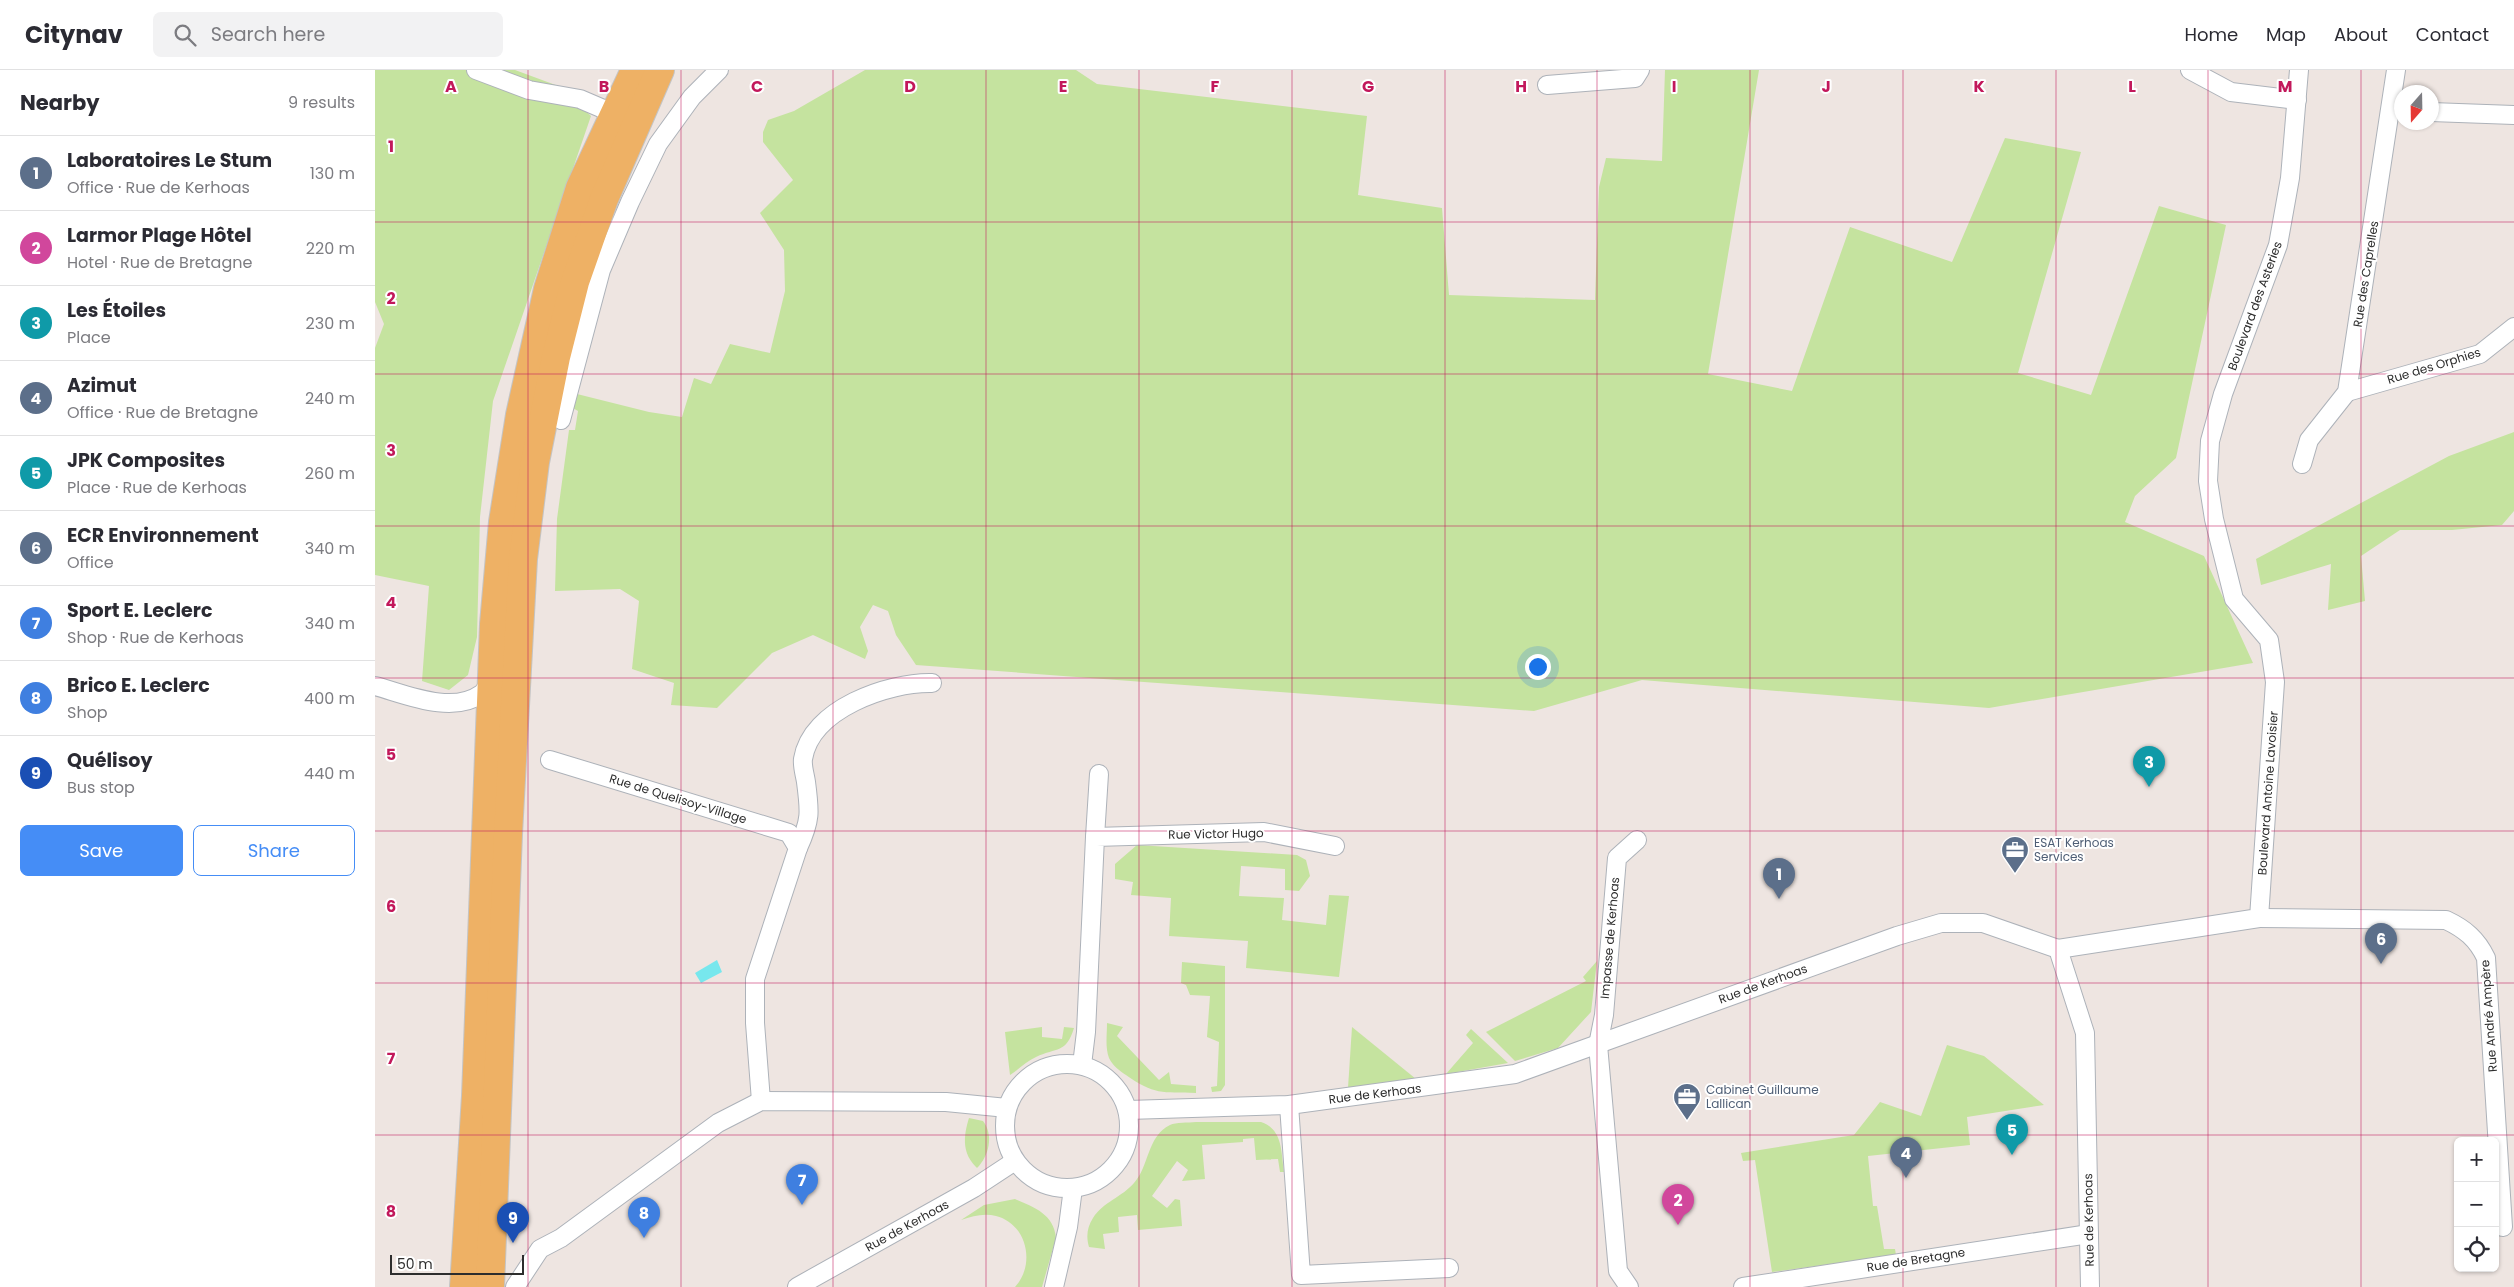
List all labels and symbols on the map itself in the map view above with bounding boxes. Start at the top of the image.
text: A [445,75,457,98]
text: B [599,75,609,98]
text: C [751,75,763,98]
text: D [904,75,916,98]
text: E [1059,75,1067,98]
text: F [1211,75,1220,98]
text: G [1362,75,1374,98]
text: H [1515,75,1527,98]
text: I [1672,75,1676,98]
text: J [1821,75,1831,98]
text: K [1973,75,1985,98]
text: L [2128,75,2136,98]
text: M [2278,75,2292,98]
north arrow [2394,85,2439,130]
text: 1 [388,135,394,158]
street label: Rue des Caprelles [2349,219,2382,328]
street label: Boulevard des Asteries [2223,239,2286,373]
text: 2 [386,287,396,310]
street label: Rue des Orphies [2385,343,2483,388]
text: 3 [386,439,396,462]
text: 4 [386,591,397,614]
your location [1525,654,1551,680]
street label: Boulevard Antoine Lavoisier [2253,710,2282,876]
text: 5 [386,743,396,766]
pin: 3 [2133,746,2165,787]
street label: Rue de Quelisoy-Village [607,770,749,828]
street label: Rue Victor Hugo [1168,824,1264,843]
place label: ESAT Kerhoas Services [2034,834,2114,865]
office icon: ESAT Kerhoas Services [2000,835,2030,874]
pin: 1 [1763,858,1795,899]
street label: Impasse de Kerhoas [1596,876,1623,1000]
text: 6 [386,895,396,918]
pin: 6 [2365,923,2397,964]
street label: Rue André Ampère [2476,959,2501,1073]
street label: Rue de Kerhoas [1716,960,1810,1007]
text: 7 [387,1047,396,1070]
street label: Rue de Kerhoas [1328,1079,1422,1108]
place label: Cabinet Guillaume Lallican [1706,1081,1819,1112]
office icon: Cabinet Guillaume Lallican [1672,1082,1702,1121]
pin: 5 [1996,1114,2028,1155]
pin: 4 [1890,1137,1922,1178]
pin: 7 [786,1164,818,1205]
street label: Rue de Kerhoas [2079,1173,2098,1267]
pin: 2 [1662,1184,1694,1225]
street label: Rue de Kerhoas [862,1196,952,1256]
pin: 8 [628,1197,660,1238]
text: 8 [386,1200,396,1223]
pin: 9 [497,1202,529,1243]
street label: Rue de Bretagne [1866,1243,1966,1276]
scale bar [390,1252,524,1275]

